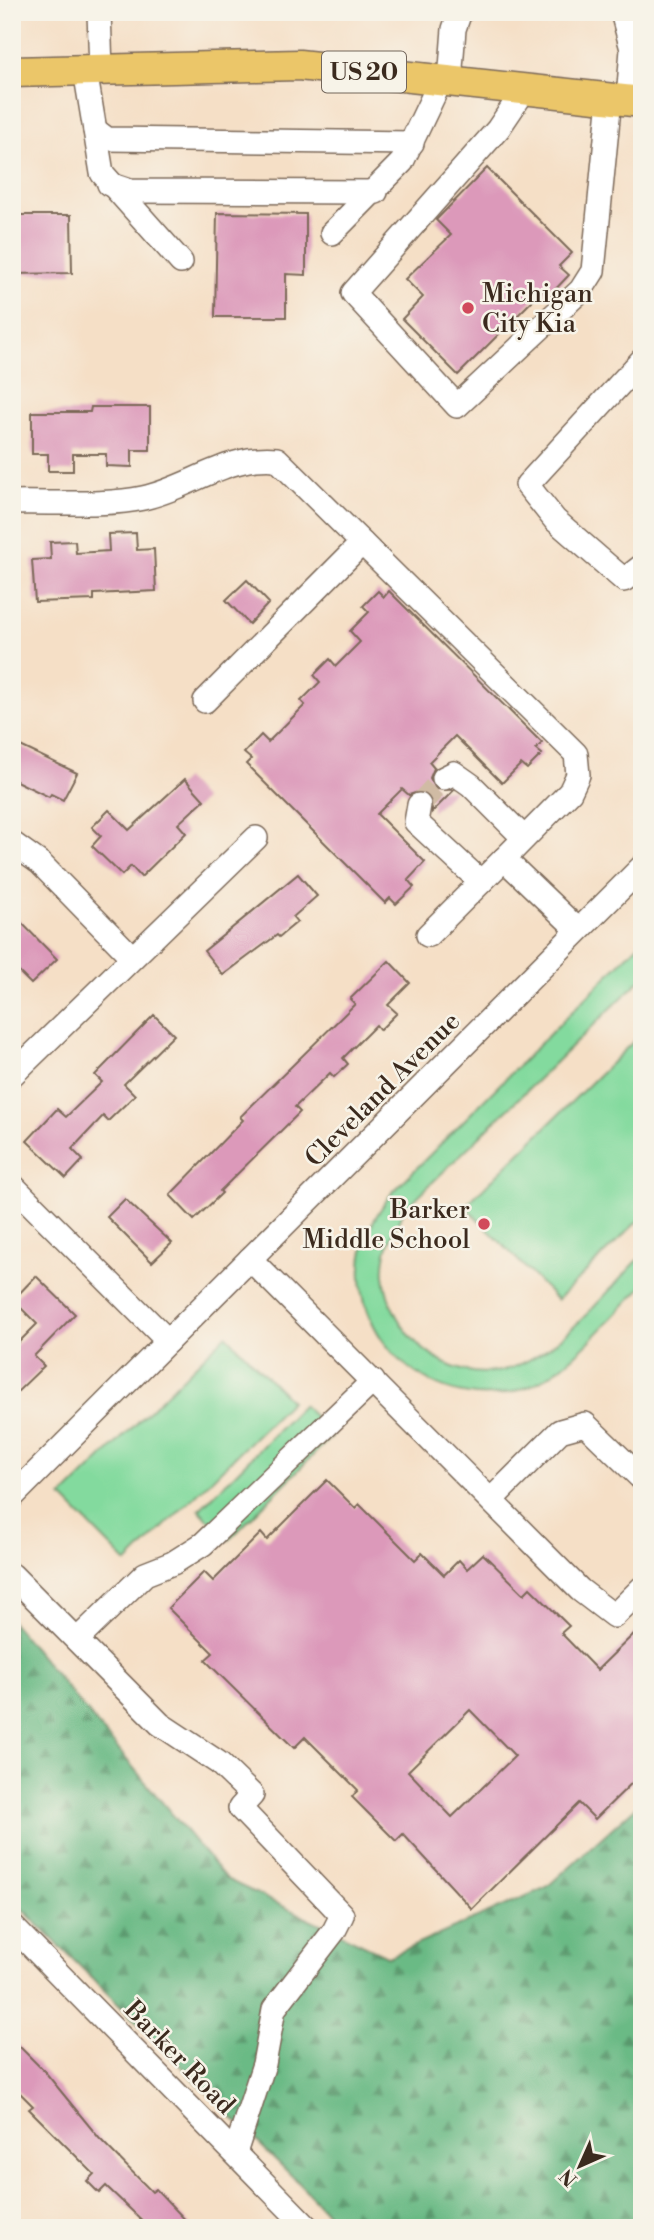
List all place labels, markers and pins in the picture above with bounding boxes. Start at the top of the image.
place label: Michigan City Kia [482,278,593,340]
marker: Michigan City Kia [460,300,476,316]
place label: Barker Middle School [302,1194,470,1256]
marker: Barker Middle School [476,1216,492,1232]

